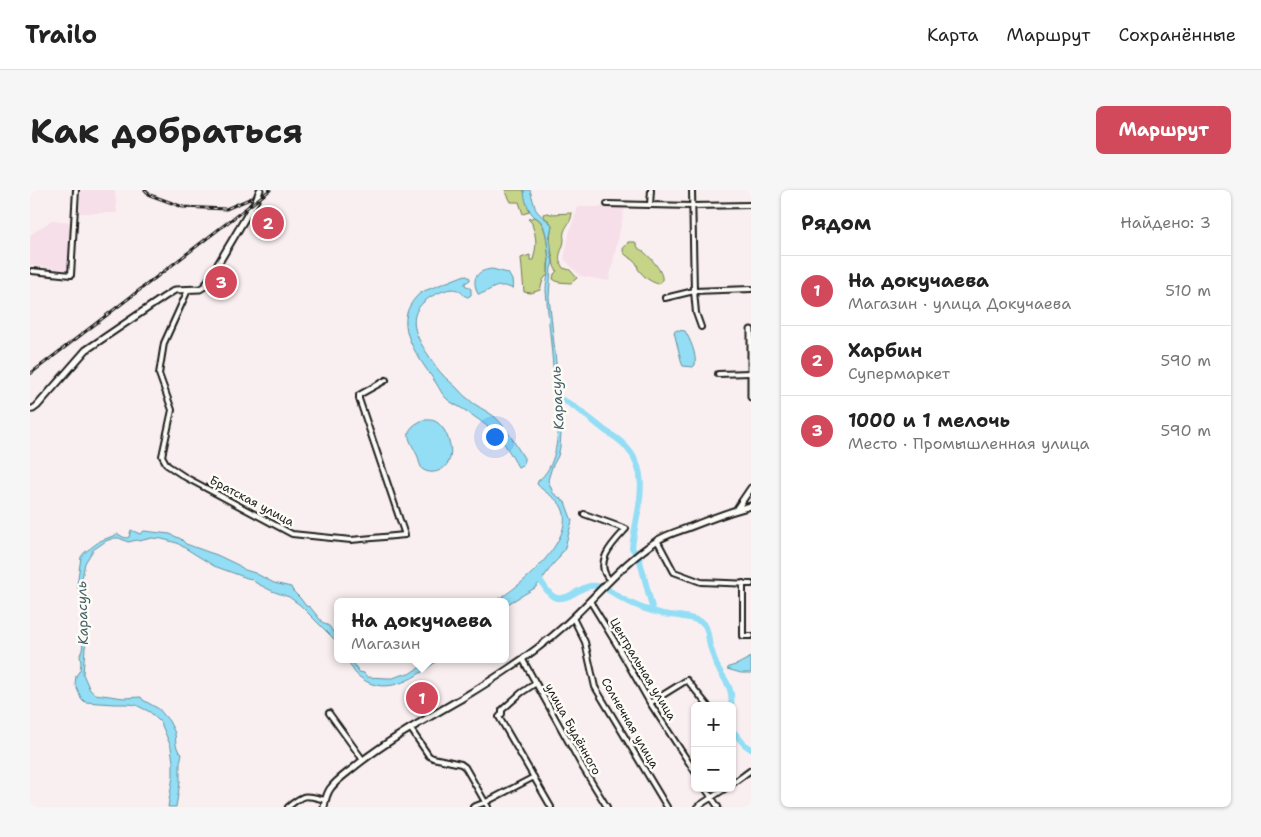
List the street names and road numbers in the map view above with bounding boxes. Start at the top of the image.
street label: Братская улица [207,472,298,530]
street label: Центральная улица [606,615,680,724]
street label: Солнечная улица [597,675,663,772]
street label: улица Будённого [541,680,605,778]

